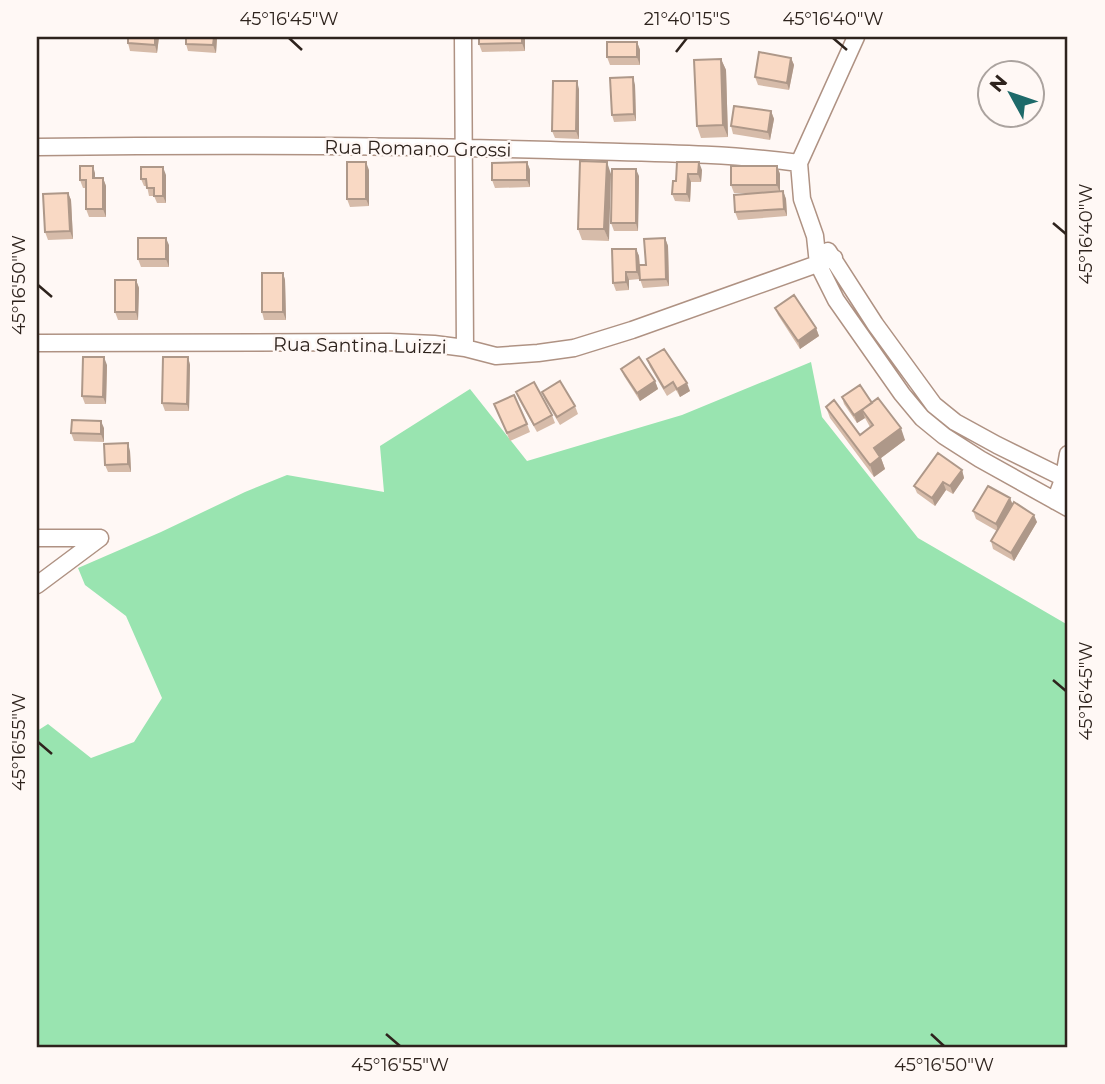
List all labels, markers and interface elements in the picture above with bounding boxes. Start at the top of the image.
text: 45°16'45"W [239,8,339,30]
text: 21°40'15"S [644,8,730,30]
text: 45°16'40"W [783,8,883,30]
north arrow [976,60,1046,130]
text: N [985,70,1012,97]
street label: Rua Romano Grossi [324,135,512,162]
text: 45°16'40"W [1075,184,1097,284]
text: 45°16'50"W [8,235,30,335]
street label: Rua Santina Luizzi [273,332,447,359]
text: 45°16'45"W [1075,641,1097,741]
text: 45°16'55"W [8,693,30,791]
text: 45°16'55"W [351,1054,449,1076]
text: 45°16'50"W [894,1054,994,1076]

